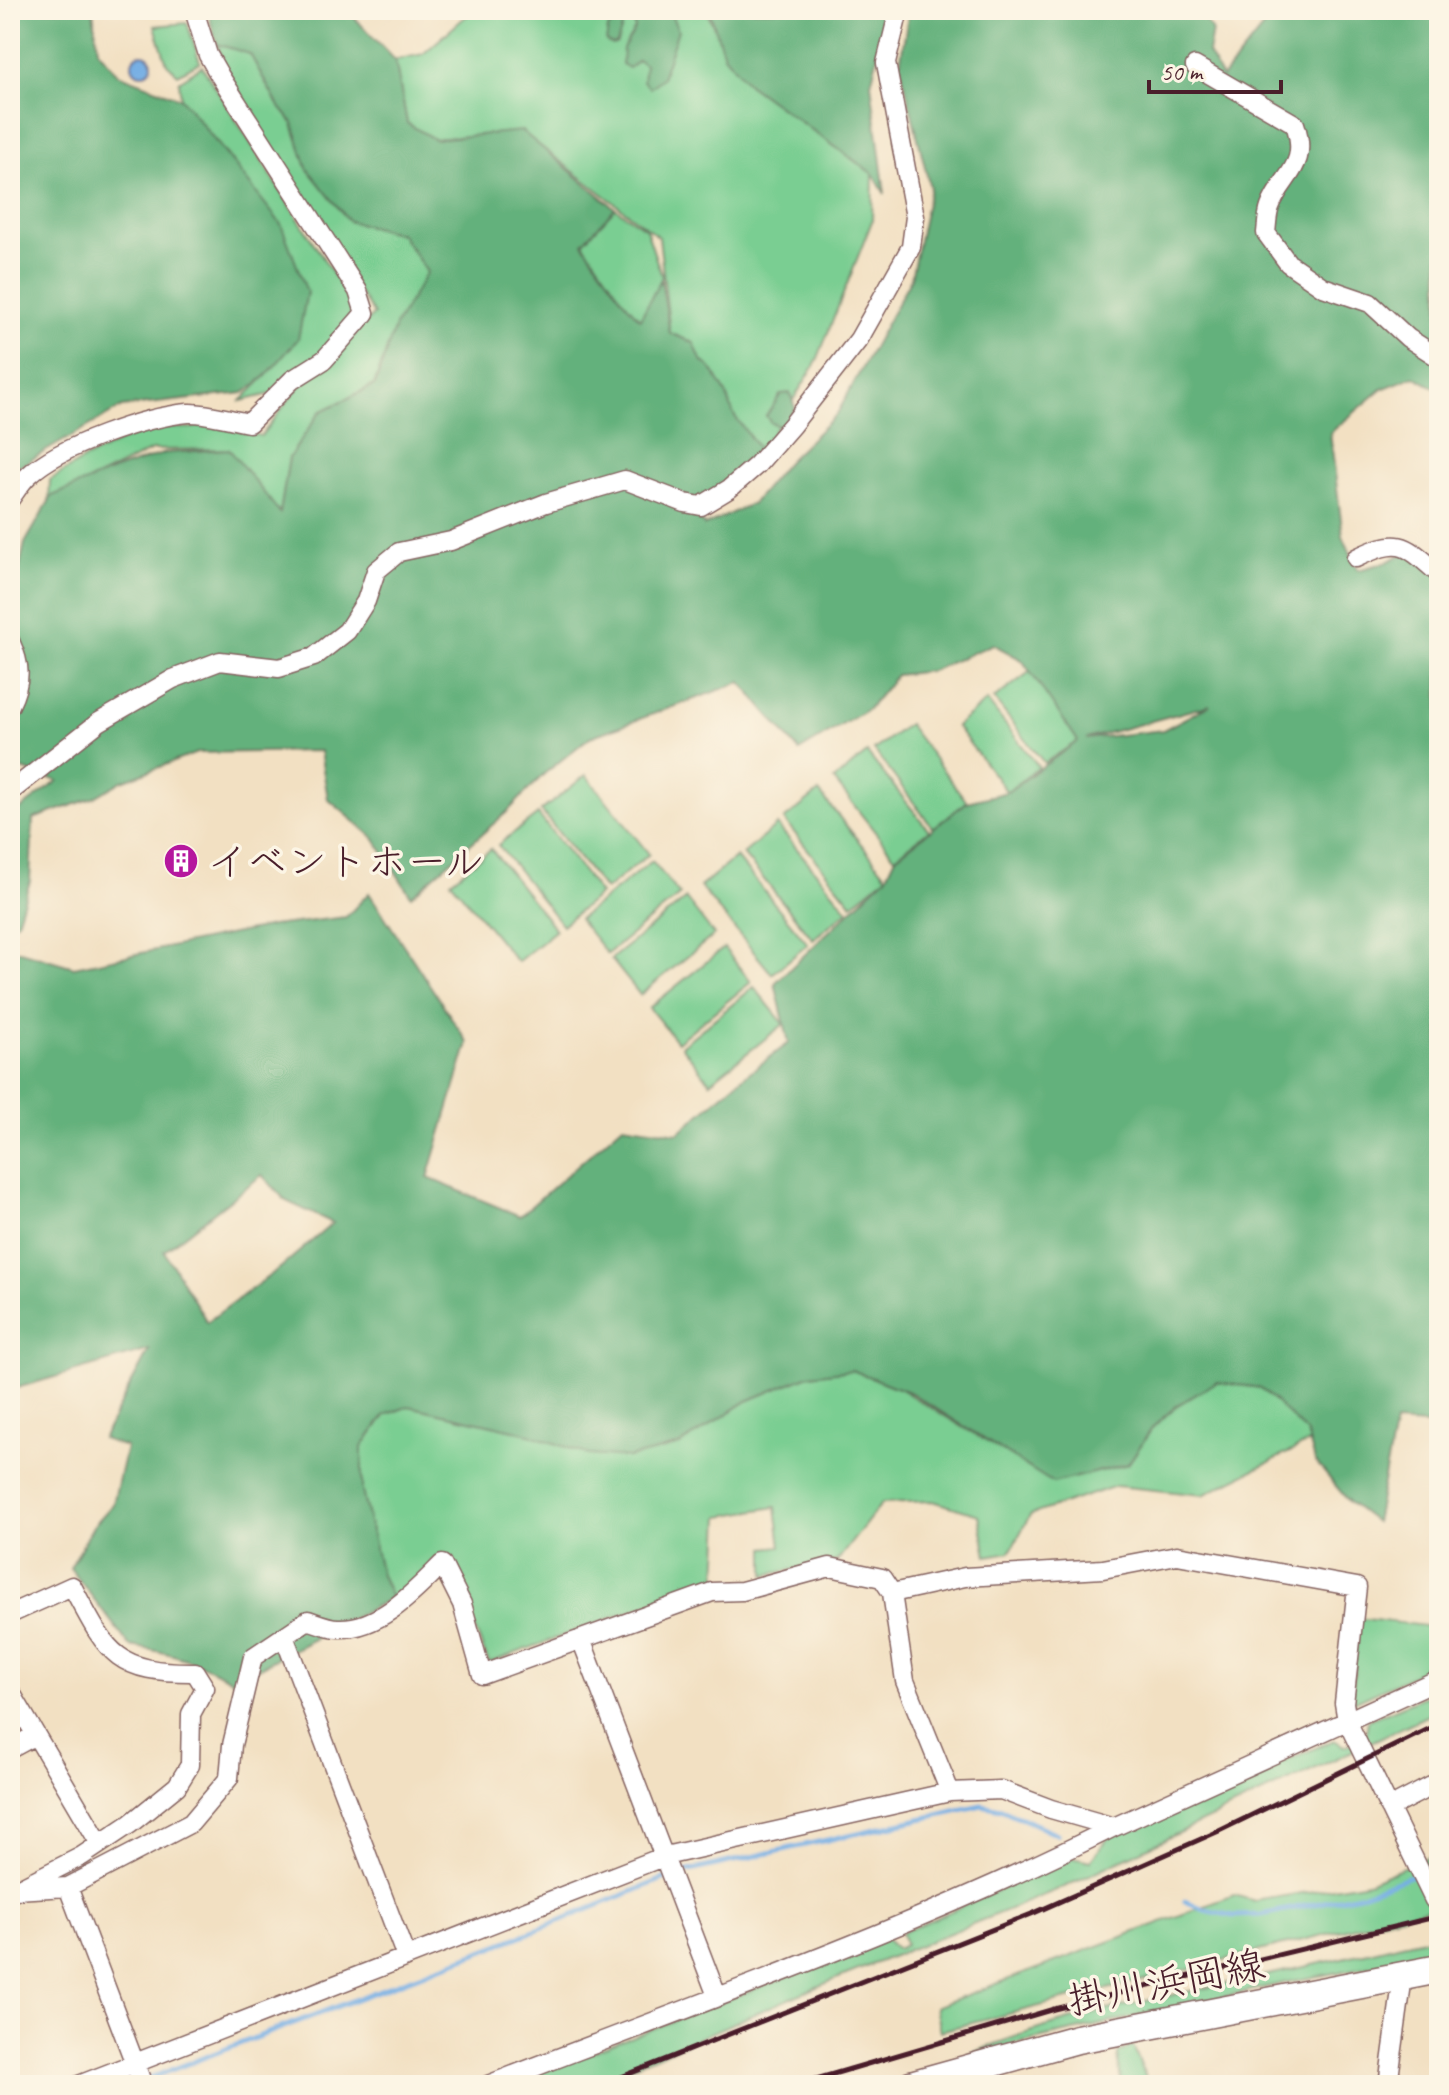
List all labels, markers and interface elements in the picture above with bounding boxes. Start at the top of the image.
scale bar [1149,44,1281,94]
text: 50 m [1161,57,1204,87]
place label: イベントホール [207,837,485,887]
building icon: イベントホール [162,842,200,880]
street label: 掛川浜岡線 [1063,1939,1269,2027]

